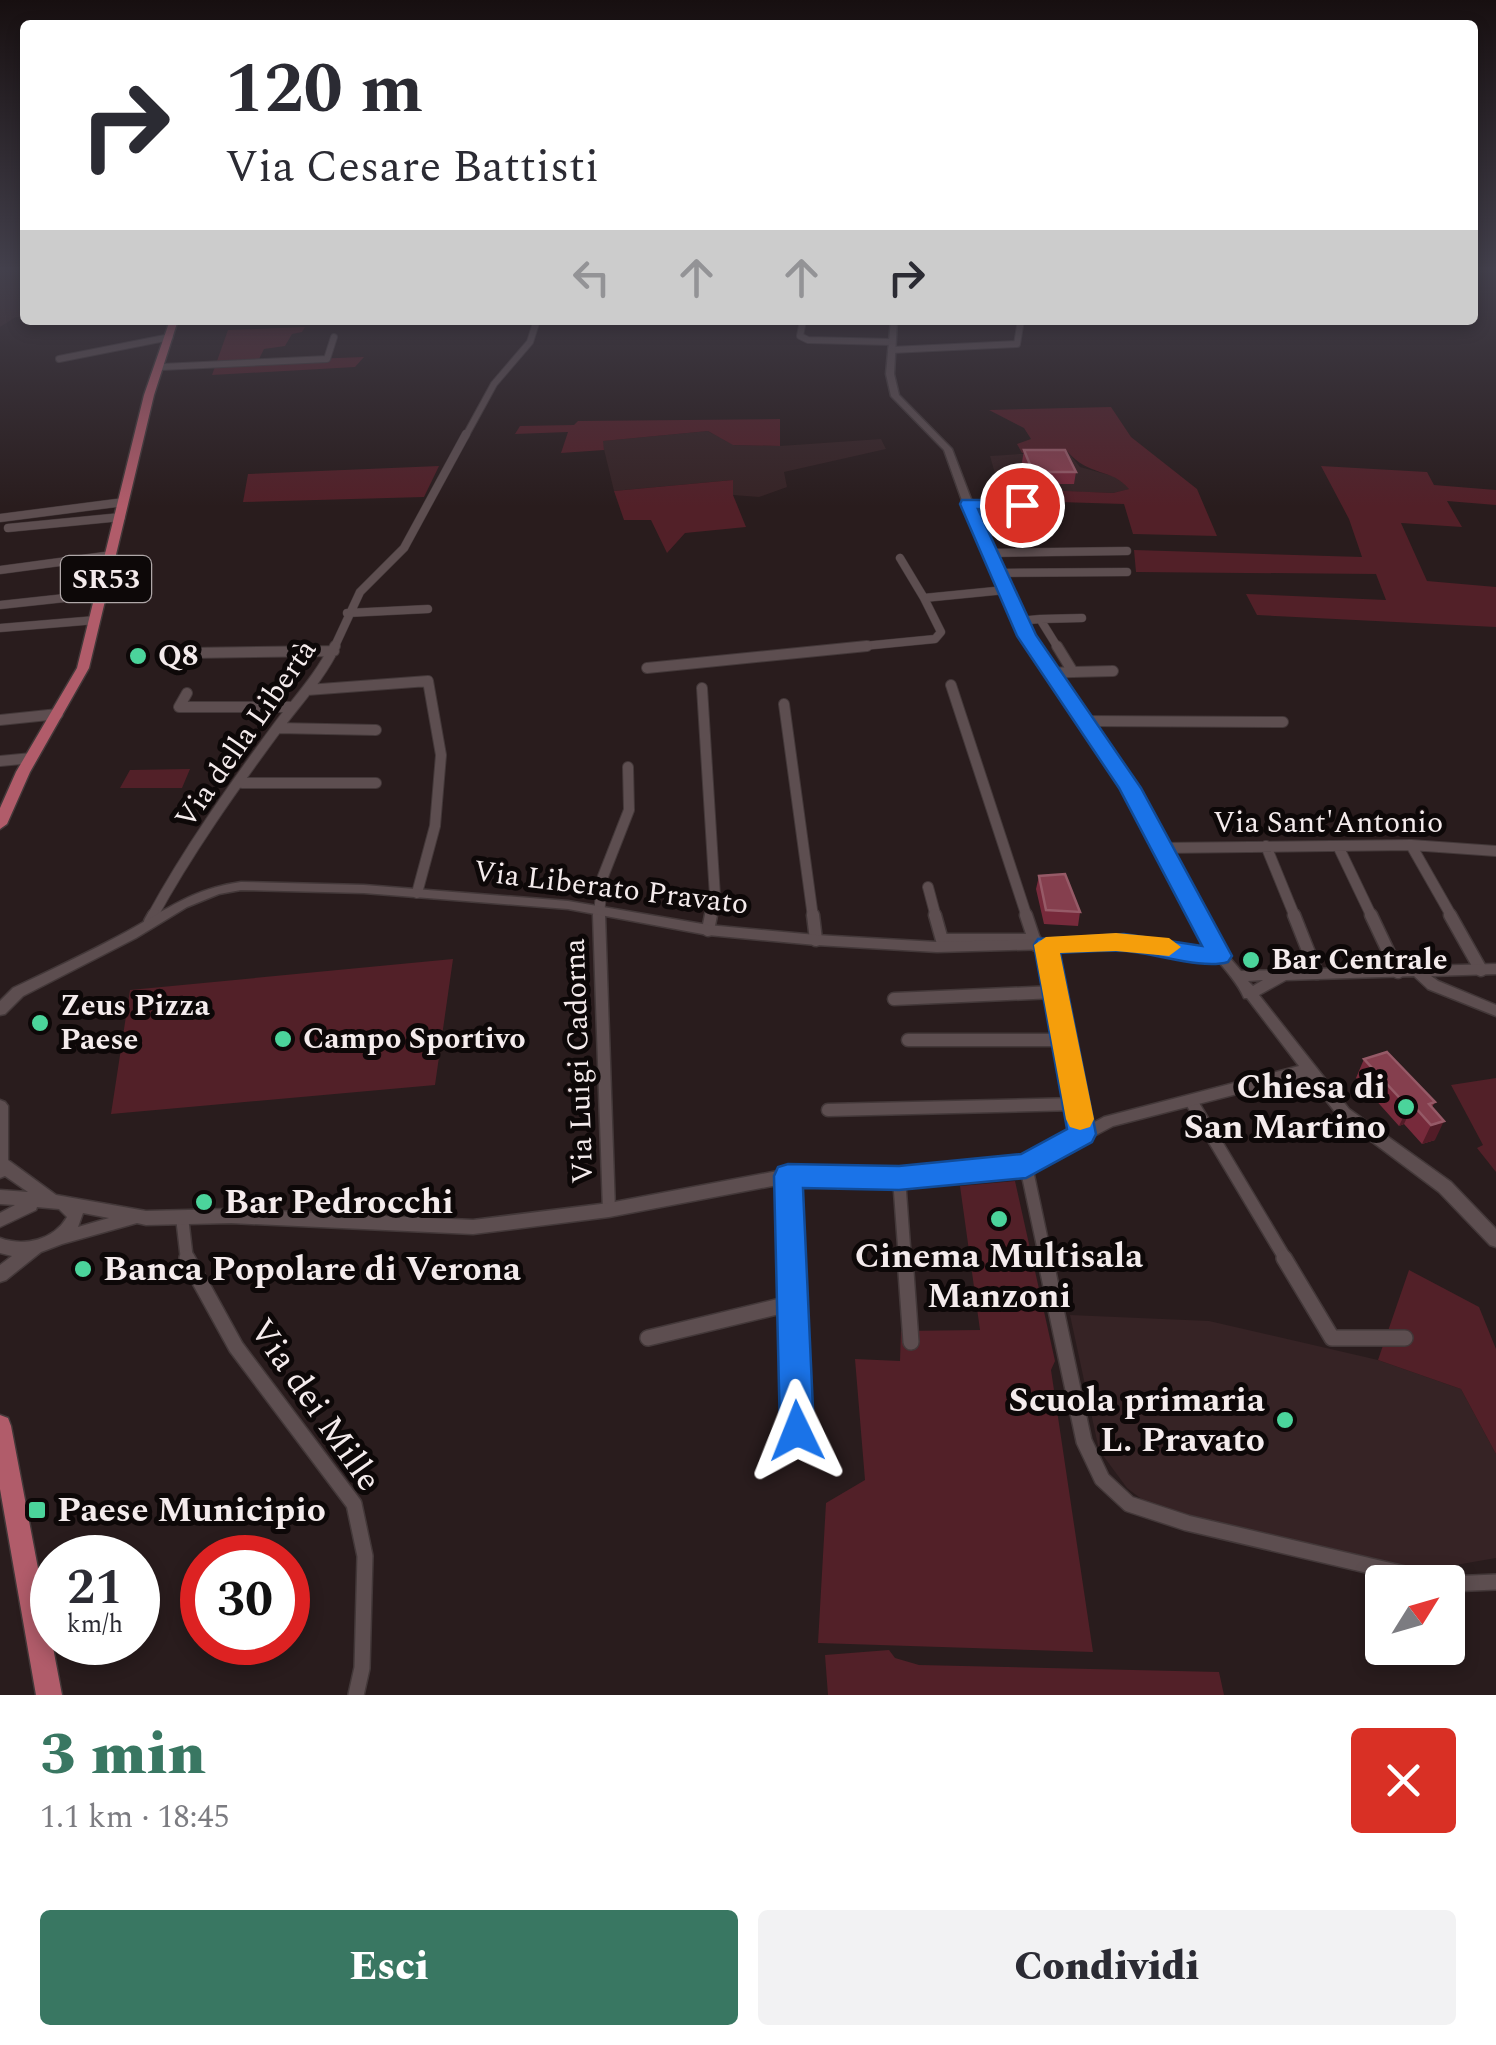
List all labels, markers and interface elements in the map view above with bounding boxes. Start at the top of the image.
text: 120 m [225,37,423,143]
icon: right [60,60,190,190]
text: Via Cesare Battisti [225,133,599,202]
icon: left [564,250,619,305]
icon: ahead [669,250,724,305]
icon: ahead [774,250,829,305]
icon: right [879,250,934,305]
pin [980,463,1065,548]
icon: arrive [995,478,1050,533]
road number: SR53 [61,556,151,602]
street label: Via della Libertà [164,630,329,838]
place label: Q8 [158,633,199,679]
marker: Q8 [127,645,149,667]
street label: Via Sant'Antonio [1213,800,1443,846]
street label: Via Liberato Pravato [471,848,751,928]
street label: Via Luigi Cadorna [552,937,606,1184]
place label: Bar Centrale [1271,937,1448,983]
marker: Bar Centrale [1240,949,1262,971]
place label: Zeus Pizza Paese [60,983,210,1063]
marker: Zeus Pizza Paese [29,1012,51,1034]
place label: Campo Sportivo [303,1016,526,1062]
marker: Campo Sportivo [272,1028,294,1050]
place label: Chiesa di San Martino [1184,1061,1386,1154]
marker: Chiesa di San Martino [1395,1096,1417,1118]
place label: Bar Pedrocchi [224,1176,454,1229]
marker: Bar Pedrocchi [193,1191,215,1213]
marker: Cinema Multisala Manzoni [988,1208,1010,1230]
place label: Cinema Multisala Manzoni [855,1230,1143,1323]
place label: Banca Popolare di Verona [103,1243,521,1296]
marker: Banca Popolare di Verona [72,1258,94,1280]
street label: Via dei Mille [236,1307,394,1503]
place label: Scuola primaria L. Pravato [1008,1374,1265,1467]
position arrow [745,1379,849,1483]
marker: Scuola primaria L. Pravato [1274,1409,1296,1431]
place label: Paese Municipio [57,1484,326,1537]
marker: Paese Municipio [26,1499,48,1521]
speed limit sign: 30 [180,1535,310,1665]
text: 21 [67,1550,123,1626]
north arrow [1365,1565,1465,1665]
map controls [1365,1565,1465,1665]
text: km/h [67,1606,123,1644]
text: 3 min [40,1709,206,1801]
button: close [1351,1728,1456,1833]
text: 1.1 km · 18:45 [40,1793,229,1842]
button: Esci [40,1910,738,2025]
button: Condividi [758,1910,1456,2025]

